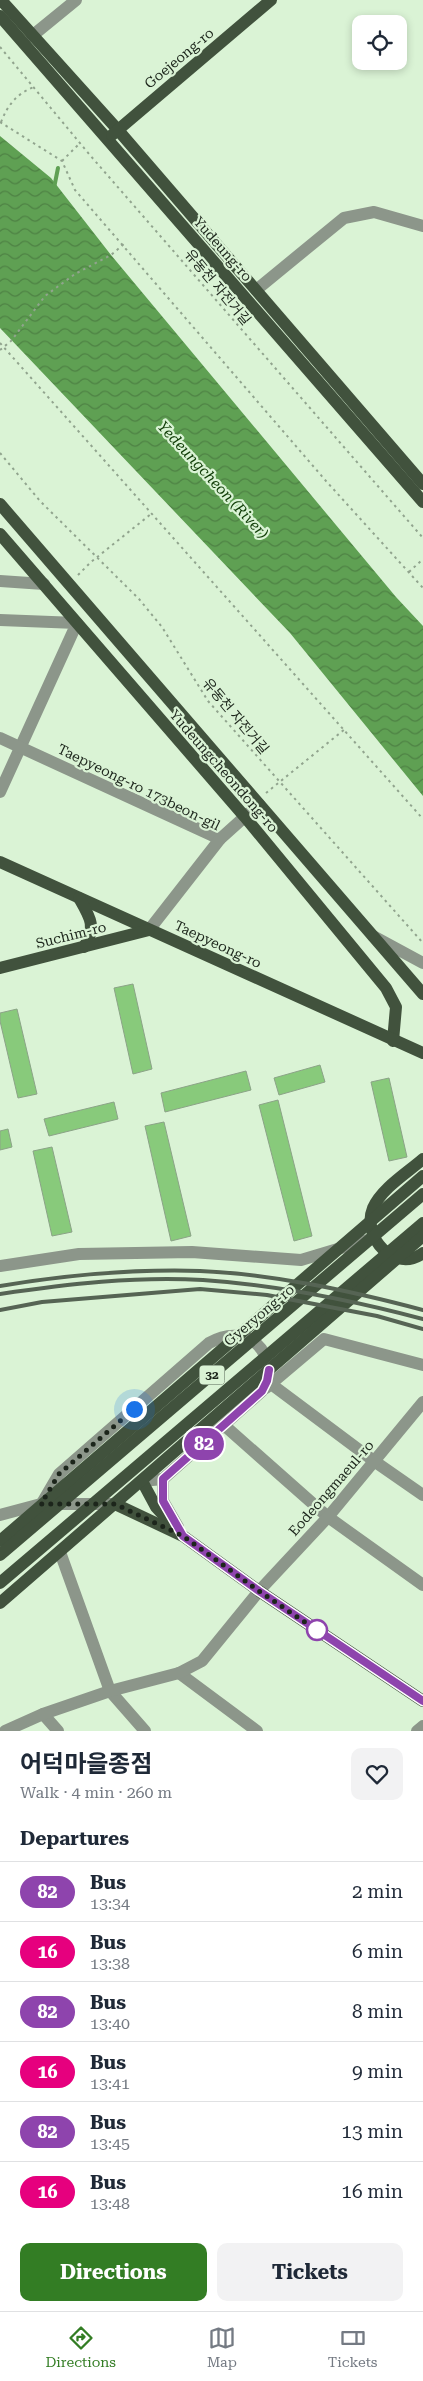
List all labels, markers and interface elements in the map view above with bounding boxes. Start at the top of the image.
map controls [352,15,407,70]
button: locate [352,15,407,70]
street label: Goejeong-ro [141,24,217,92]
street label: Yudeung-ro [191,213,255,285]
street label: 유동천 자전거길 [182,246,254,328]
water label: Yedeungcheon (River) [154,417,272,543]
street label: 유동천 자전거길 [200,675,272,757]
street label: Yudeungcheondong-ro [167,707,281,835]
street label: Taepyeong-ro 173beon-gil [55,741,223,834]
street label: Taepyeong-ro [172,917,264,971]
street label: Suchim-ro [34,919,108,951]
street label: Gyeryong-ro [221,1281,297,1349]
road number: 32 [200,1366,224,1384]
your location [122,1397,147,1422]
line badge: 82 [182,1428,226,1460]
text: 82 [194,1433,214,1454]
street label: Eodeongmaeul-ro [285,1437,377,1539]
unlabelled marker [306,1619,328,1641]
button: heart [351,1748,403,1800]
text: 어덕마을종점 [20,1750,152,1778]
text: Walk · 4 min · 260 m [20,1783,172,1802]
text: Departures [20,1827,129,1850]
text: Bus [90,1871,126,1894]
text: 2 min [352,1880,403,1903]
text: 82 [37,1881,58,1902]
text: 13:34 [90,1894,130,1913]
text: Bus [90,1931,126,1954]
text: 6 min [352,1940,403,1963]
text: 16 [37,1941,58,1962]
text: 13:38 [90,1954,130,1973]
text: Bus [90,1991,126,2014]
text: 8 min [352,2000,403,2023]
text: 82 [37,2001,58,2022]
text: 13:40 [90,2014,130,2033]
text: Bus [90,2051,126,2074]
text: 9 min [352,2060,403,2083]
text: 16 [37,2061,58,2082]
text: 13:41 [90,2074,130,2093]
text: Bus [90,2111,126,2134]
text: 13 min [341,2120,403,2143]
text: 82 [37,2121,58,2142]
text: 13:45 [90,2134,130,2153]
text: Bus [90,2171,126,2194]
text: 16 min [341,2180,403,2203]
text: 16 [37,2181,58,2202]
text: 13:48 [90,2194,130,2213]
button: Directions [20,2243,207,2301]
button: Tickets [217,2243,403,2301]
tab: Directions [45,2324,116,2370]
tab: Map [207,2324,237,2370]
tab: Tickets [328,2324,378,2370]

